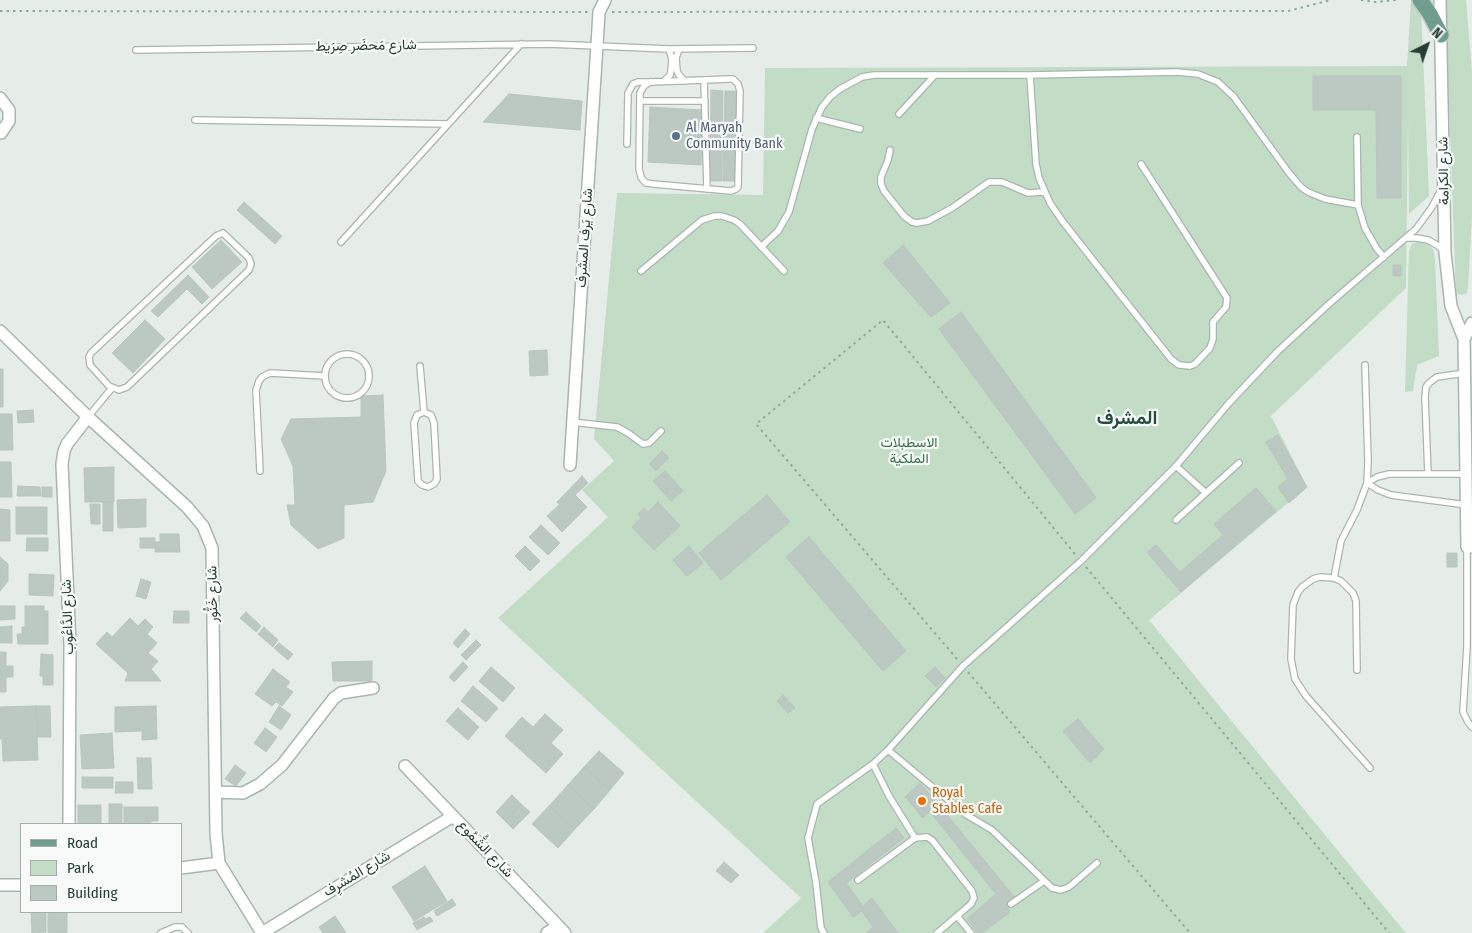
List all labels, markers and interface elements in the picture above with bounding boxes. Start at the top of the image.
north arrow [1402,20,1452,70]
text: N [1428,24,1446,42]
street label: شارع مَحضَر صِرَيط [315,37,417,55]
place label: Al Maryah Community Bank [686,120,782,152]
marker: Al Maryah Community Bank [670,130,682,142]
street label: شارع الكرامة [1435,137,1453,205]
street label: شارع يَرف المشرف [573,188,597,288]
district label: المشرف [1097,408,1157,430]
park label: الاسطبلات الملكية [880,435,938,468]
street label: شارع خَنُّور [204,566,222,622]
street label: شارع الدَّاعُوب [58,579,78,655]
place label: Royal Stables Cafe [932,785,1002,818]
marker: Royal Stables Cafe [916,795,928,807]
street label: شارع الشُّمُوع [453,817,517,881]
legend [20,823,182,913]
text: Road [67,834,98,852]
street label: شارع المُشرِف [320,847,394,901]
text: Park [67,859,94,877]
text: Building [67,884,118,902]

